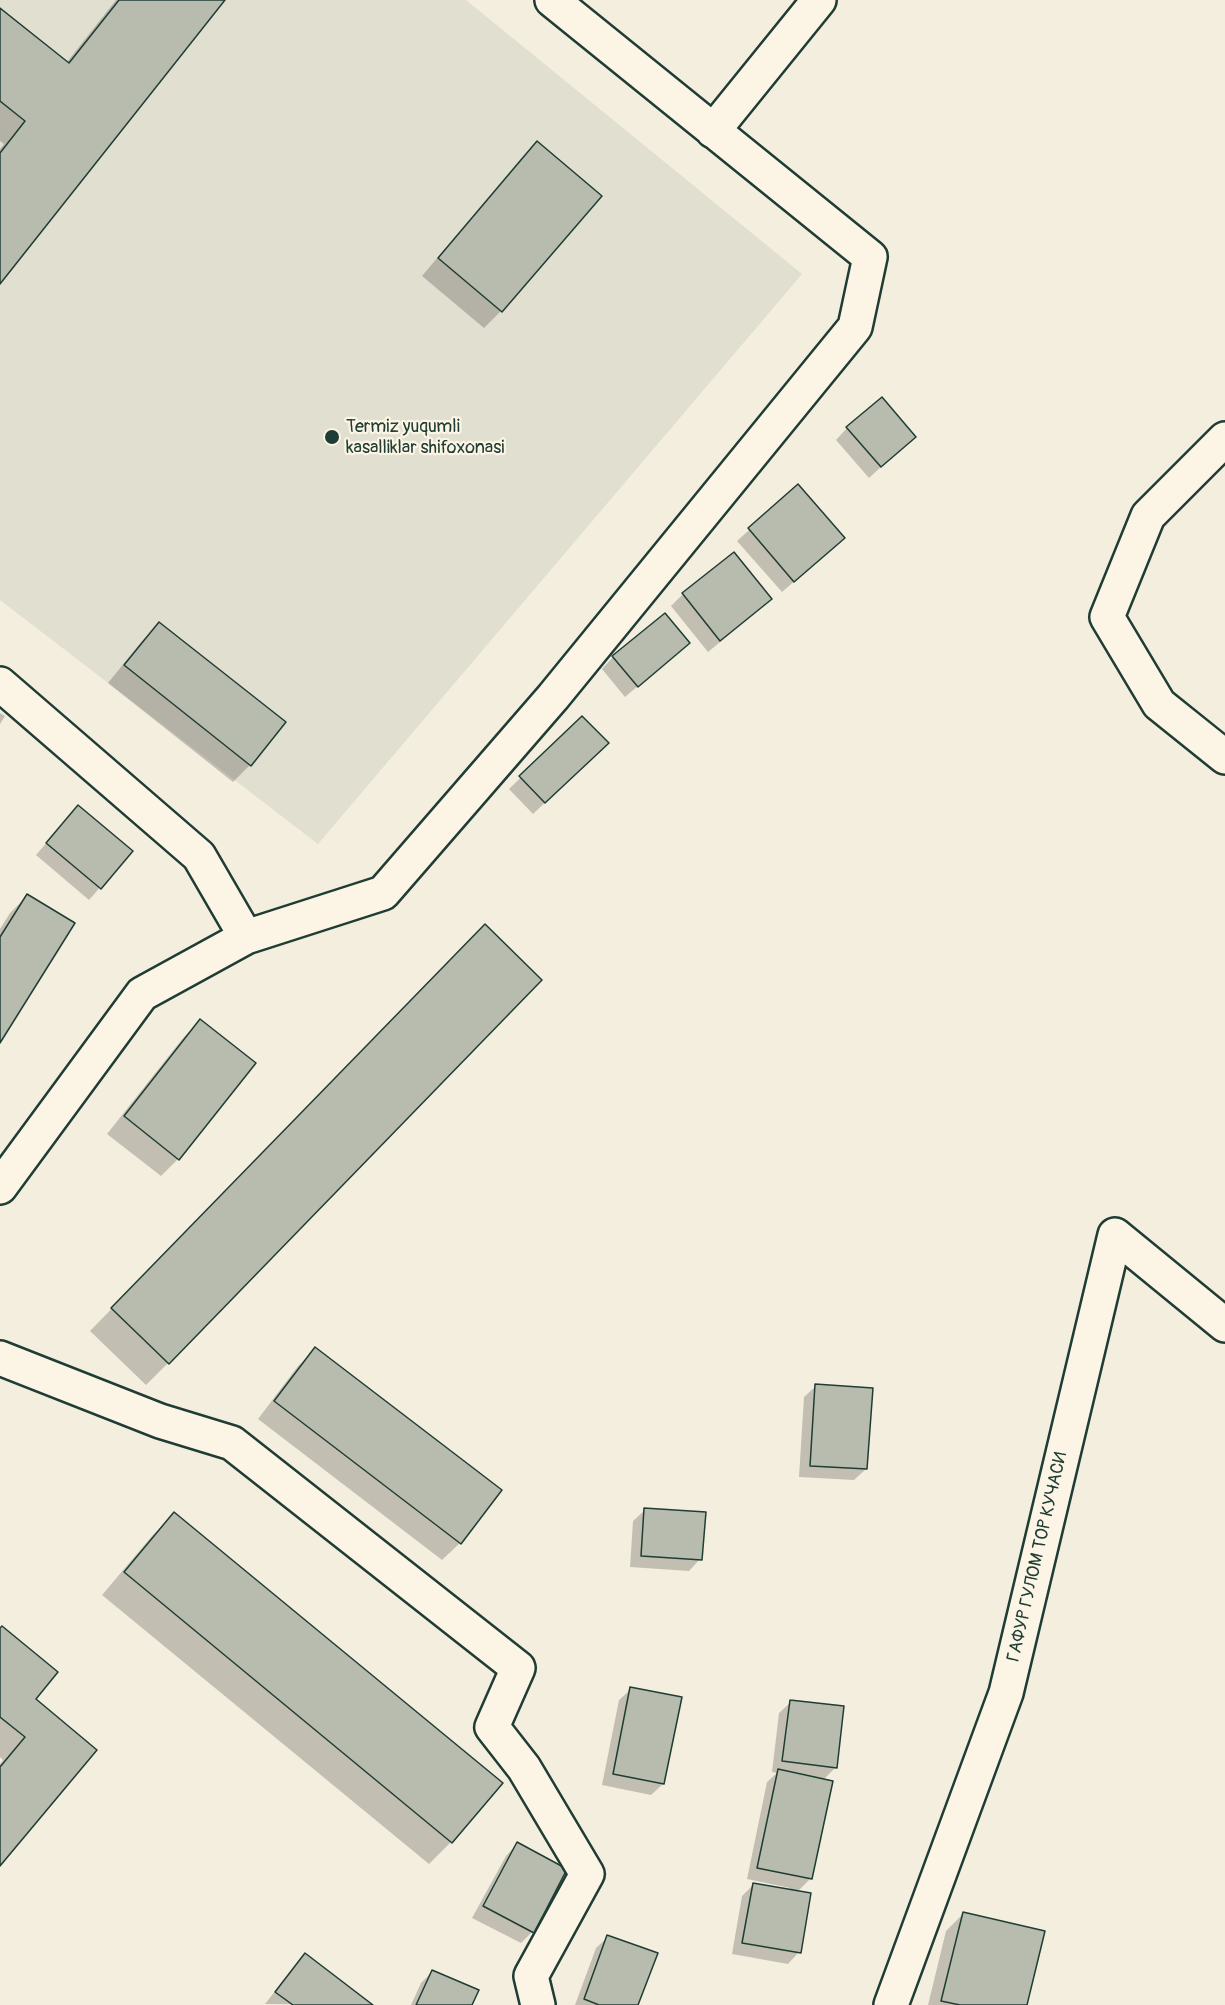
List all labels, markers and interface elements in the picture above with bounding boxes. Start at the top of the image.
place label: Termiz yuqumli kasalliklar shifoxonasi [346,416,504,458]
marker: Termiz yuqumli kasalliklar shifoxonasi [323,428,341,446]
street label: ГАФУР ГУЛОМ ТОР КУЧАСИ [1003,1450,1073,1664]

